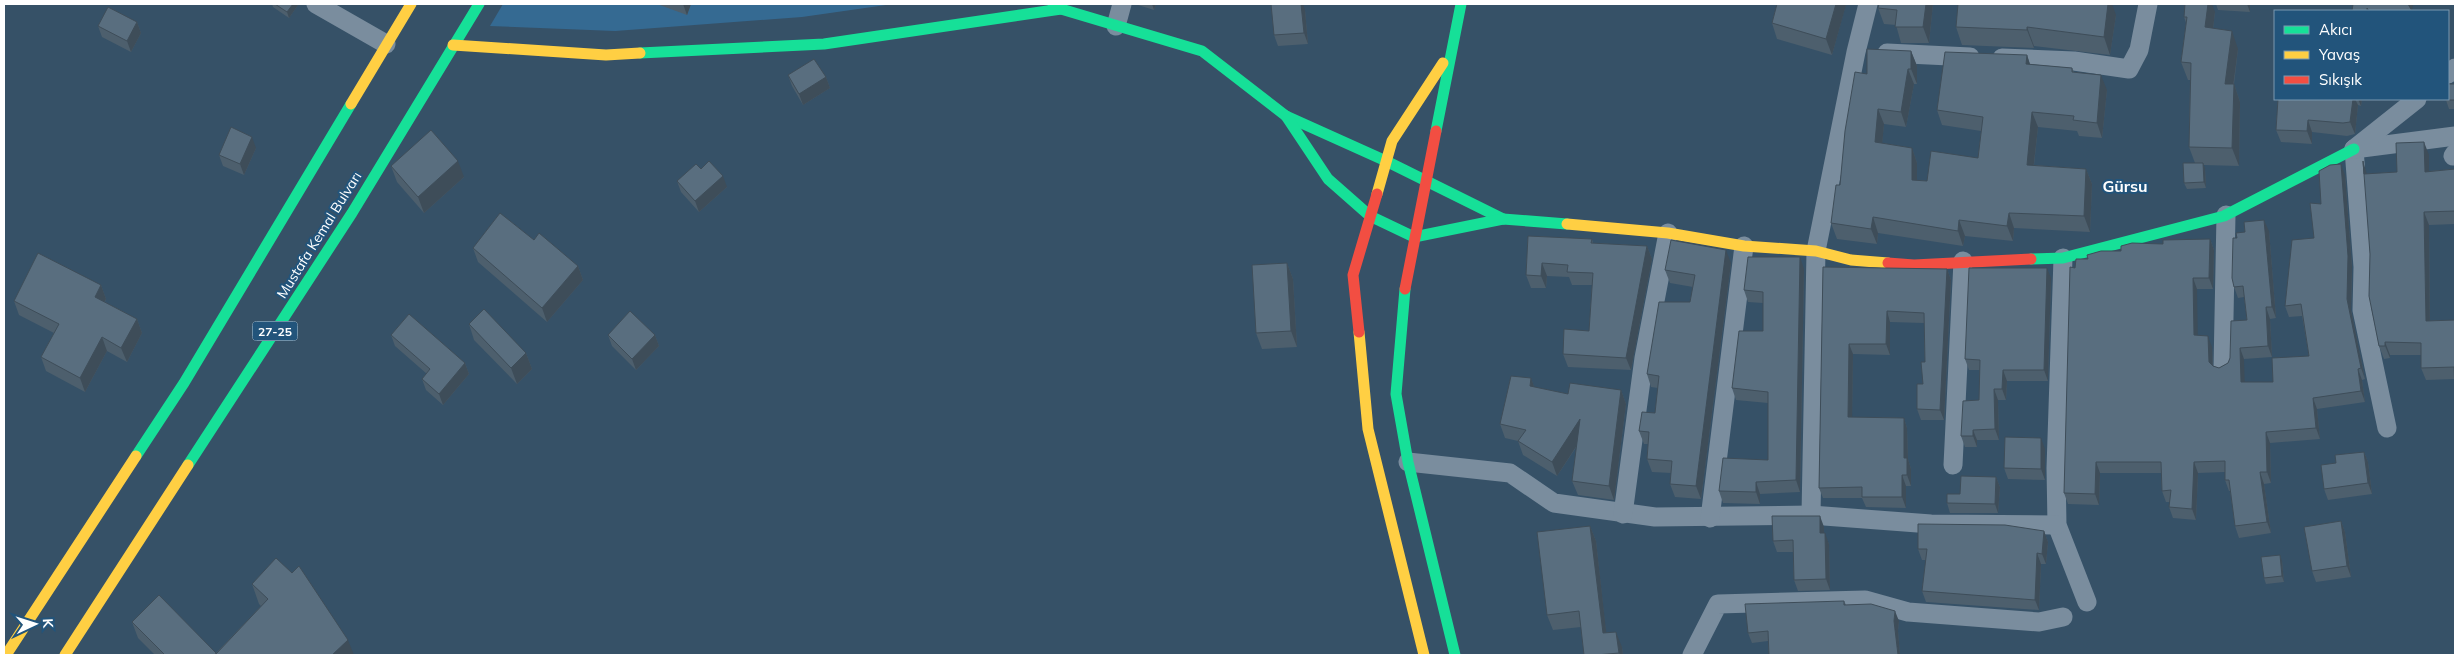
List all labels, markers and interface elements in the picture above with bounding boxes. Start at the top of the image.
legend [2274,10,2449,100]
text: Akıcı [2319,20,2352,39]
text: Yavaş [2318,45,2360,64]
text: Sıkışık [2319,70,2362,89]
street label: Mustafa Kemal Bulvarı [273,168,365,302]
district label: Gürsu [2102,176,2148,196]
road number: 27-25 [252,322,298,341]
north arrow [10,599,60,649]
text: K [39,618,57,629]

